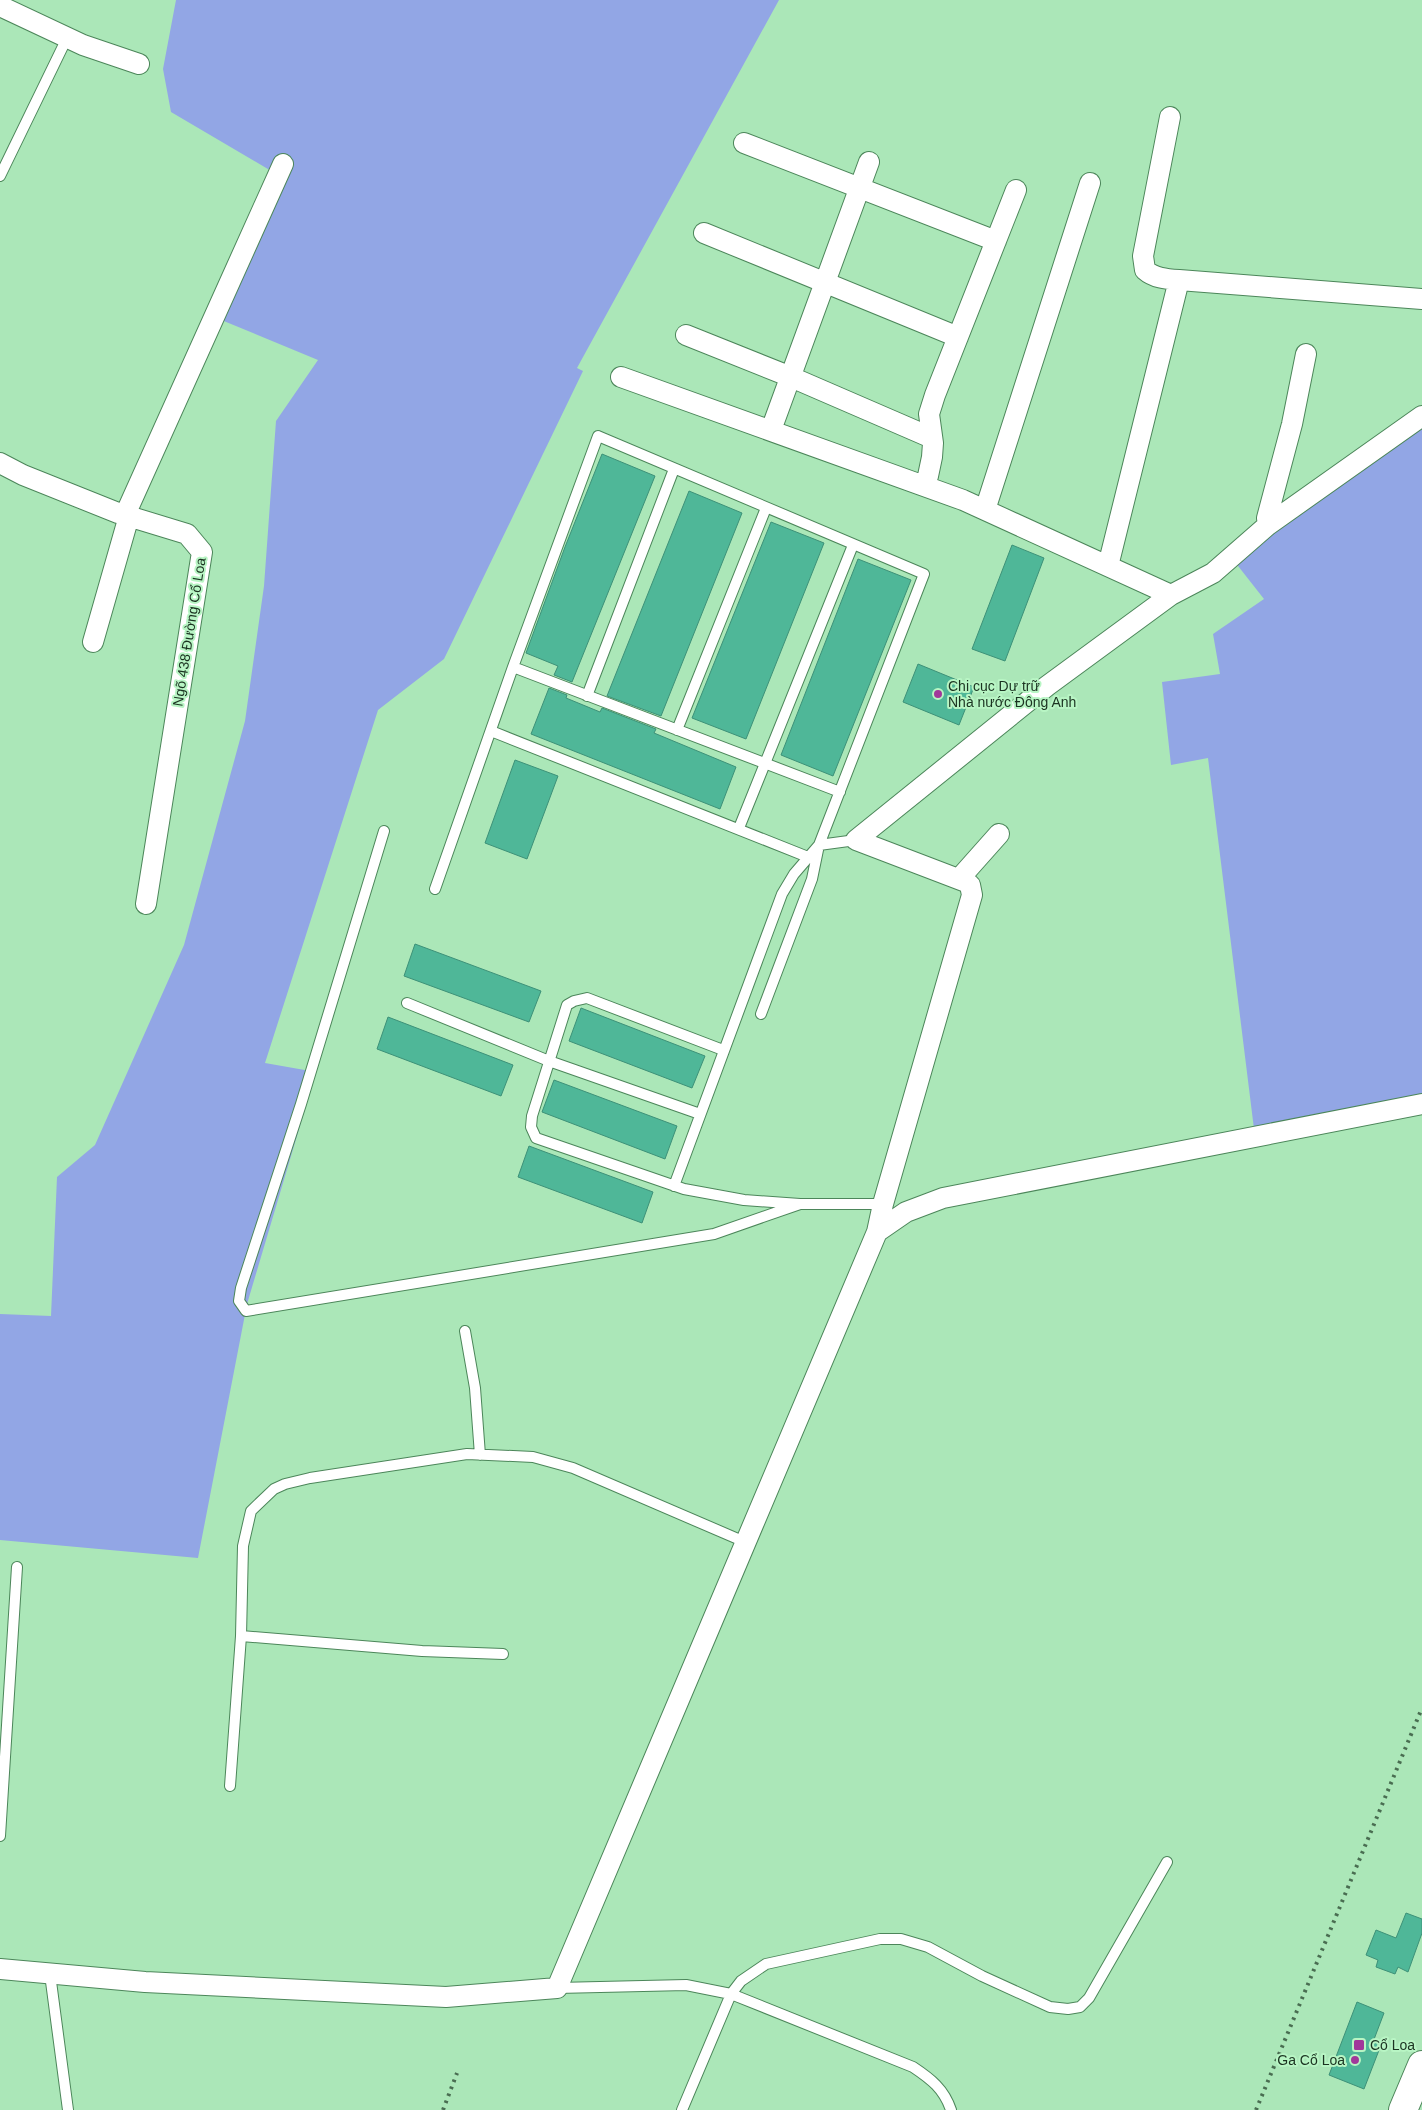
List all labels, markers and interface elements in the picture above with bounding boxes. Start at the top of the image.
street label: Ngõ 438 Đường Cổ Loa [169,556,209,707]
place label: Chi cục Dự trữ Nhà nước Đông Anh [948,678,1076,710]
marker: Chi cục Dự trữ Nhà nước Đông Anh [932,688,944,700]
place label: Cổ Loa [1370,2037,1415,2053]
marker: Cổ Loa [1352,2038,1366,2052]
place label: Ga Cổ Loa [1277,2052,1345,2068]
marker: Ga Cổ Loa [1349,2054,1361,2066]

